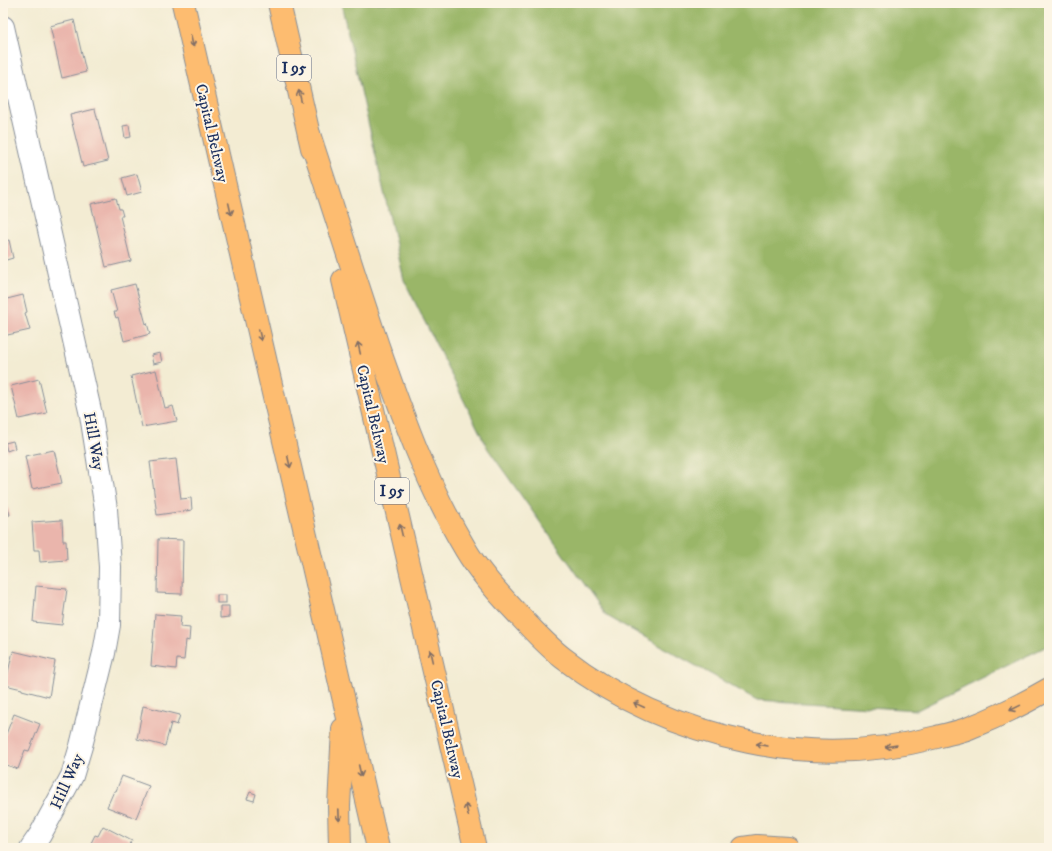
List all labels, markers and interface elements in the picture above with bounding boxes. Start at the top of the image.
one-way arrow [188,34,196,47]
road number: I 95 [277,55,311,81]
street label: Capital Beltway [191,82,233,185]
one-way arrow [296,89,304,102]
one-way arrow [227,202,235,215]
one-way arrow [256,329,264,342]
one-way arrow [355,342,362,355]
street label: Capital Beltway [352,363,394,466]
street label: Hill Way [79,411,109,472]
one-way arrow [285,455,293,468]
road number: I 95 [375,478,409,504]
one-way arrow [397,523,405,536]
one-way arrow [426,650,434,663]
street label: Capital Beltway [426,678,468,781]
one-way arrow [633,701,645,708]
one-way arrow [1009,705,1021,712]
one-way arrow [756,740,769,748]
one-way arrow [885,743,898,750]
street label: Hill Way [46,750,88,812]
one-way arrow [357,764,364,777]
one-way arrow [462,804,470,817]
one-way arrow [335,808,343,821]

